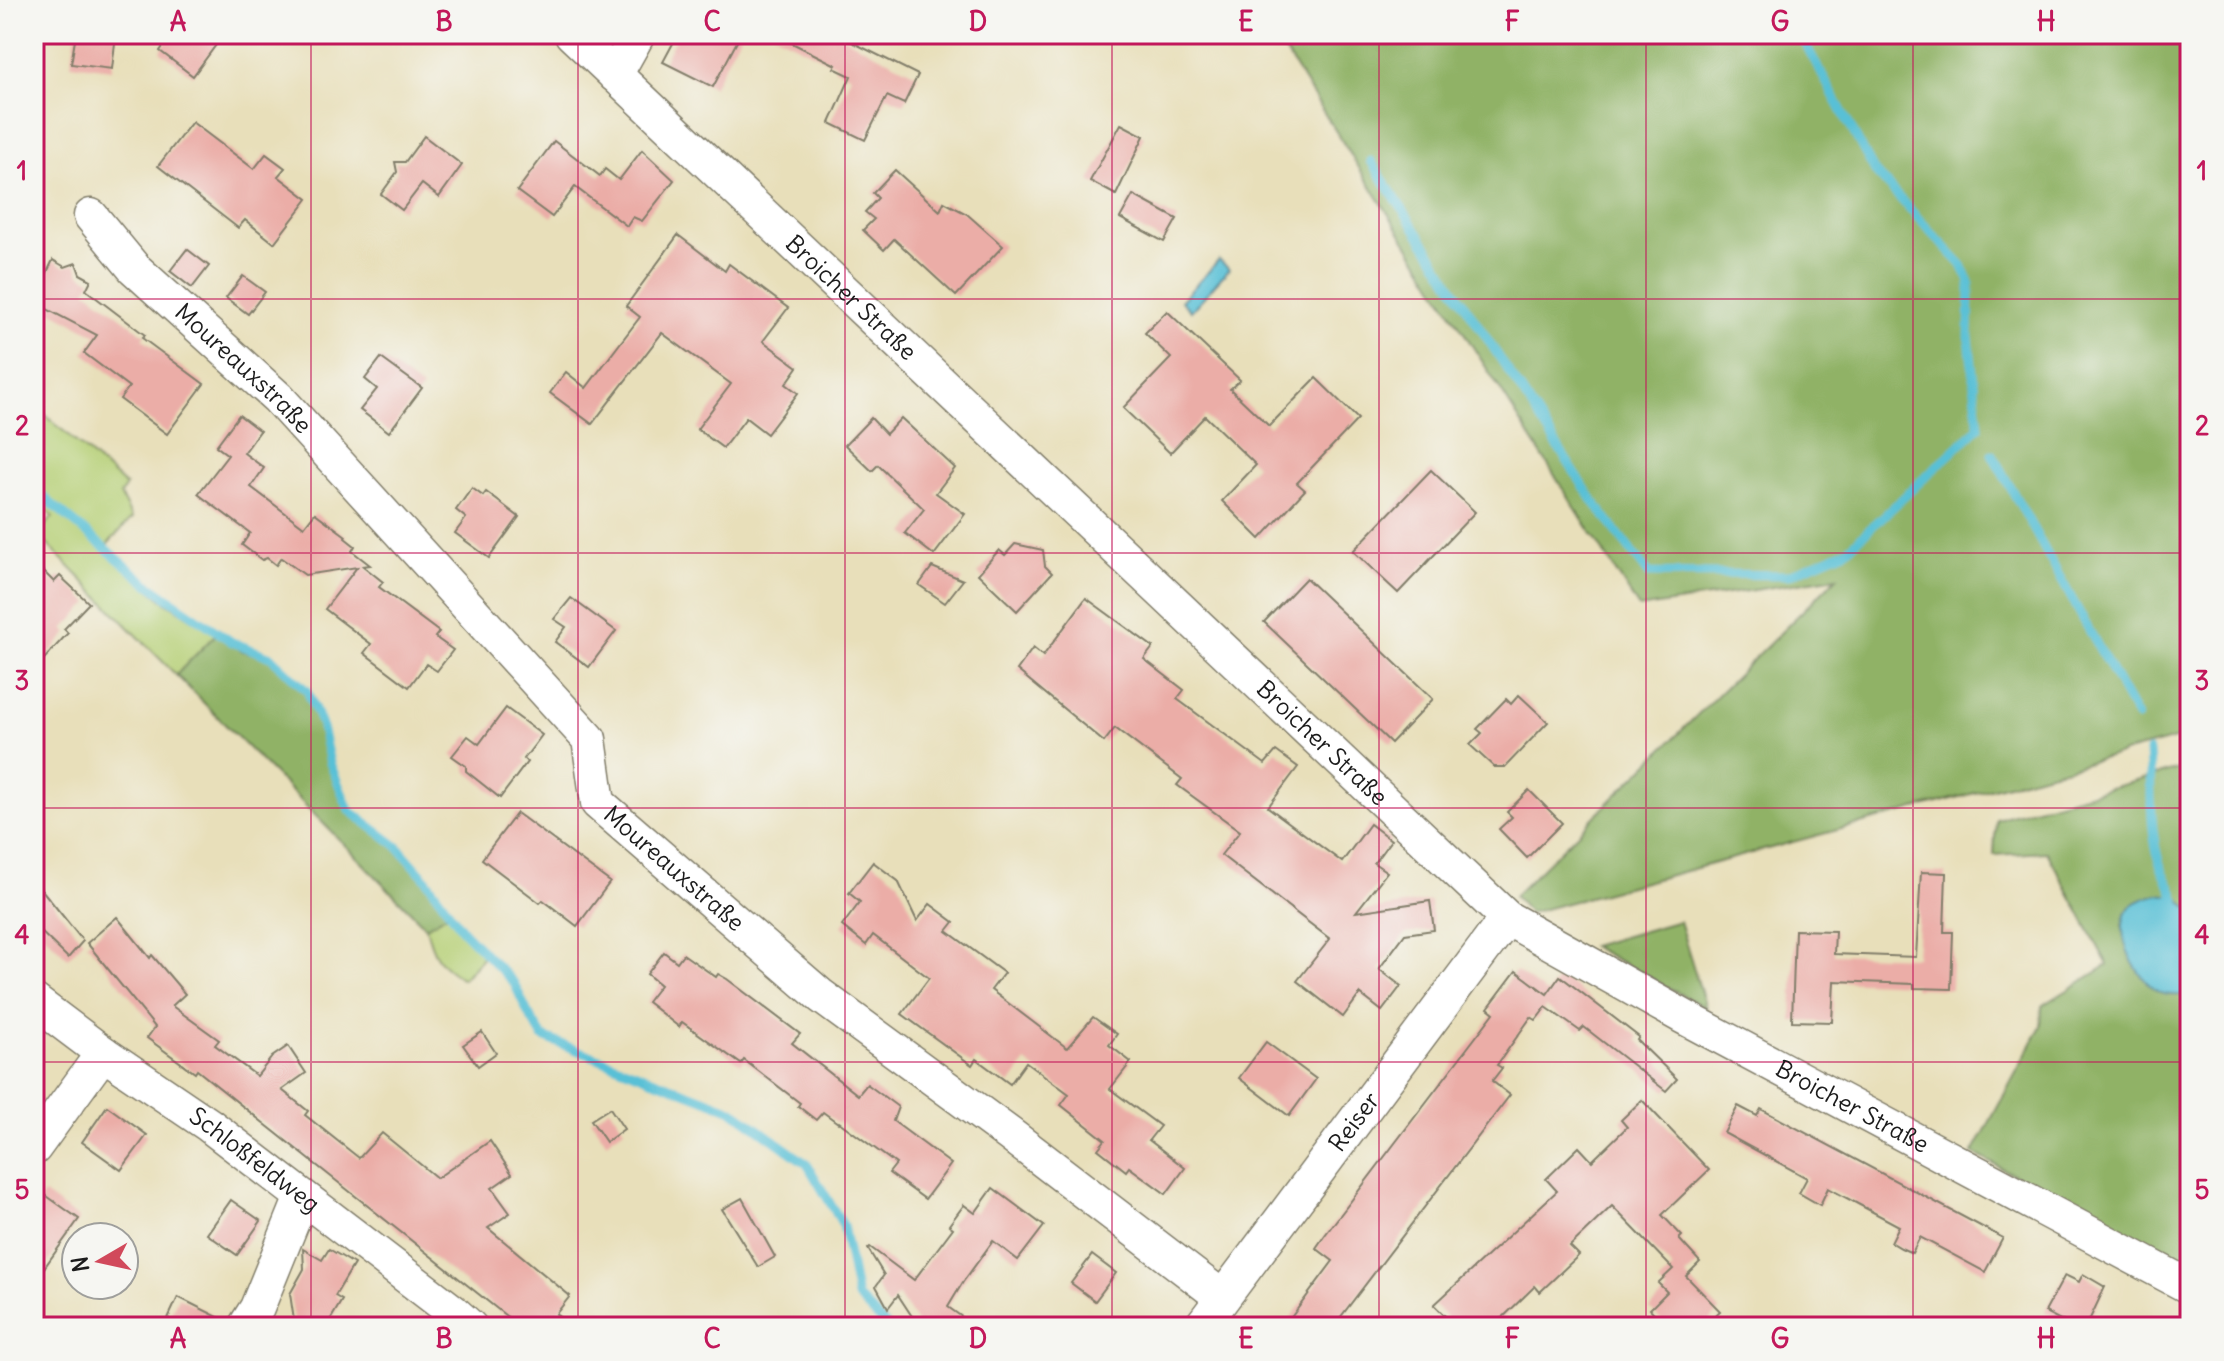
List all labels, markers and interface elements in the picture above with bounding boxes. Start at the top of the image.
text: A [170,5,187,38]
text: B [435,5,453,38]
text: C [703,5,721,38]
text: D [969,5,987,38]
text: E [1238,5,1254,38]
text: F [1505,5,1520,38]
text: G [1771,5,1790,38]
text: H [2037,5,2055,38]
text: 1 [17,154,27,187]
text: 1 [2197,154,2207,187]
street label: Broicher Straße [780,228,923,366]
street label: Moureauxstraße [169,297,319,439]
text: 2 [15,409,29,442]
text: 2 [2195,409,2209,442]
text: 3 [15,664,29,697]
text: 3 [2195,664,2209,697]
street label: Broicher Straße [1251,673,1394,811]
street label: Moureauxstraße [598,799,751,937]
text: 4 [14,918,30,951]
text: 4 [2194,918,2210,951]
street label: Broicher Straße [1771,1053,1934,1159]
street label: Reiser [1322,1086,1386,1157]
street label: Schloßfeldweg [184,1100,326,1218]
text: 5 [15,1173,30,1206]
text: 5 [2195,1173,2210,1206]
north arrow [60,1221,140,1301]
text: N [65,1254,95,1274]
text: A [170,1322,187,1355]
text: B [435,1322,453,1355]
text: C [703,1322,721,1355]
text: D [969,1322,987,1355]
text: E [1238,1322,1254,1355]
text: F [1505,1322,1520,1355]
text: G [1771,1322,1790,1355]
text: H [2037,1322,2055,1355]

